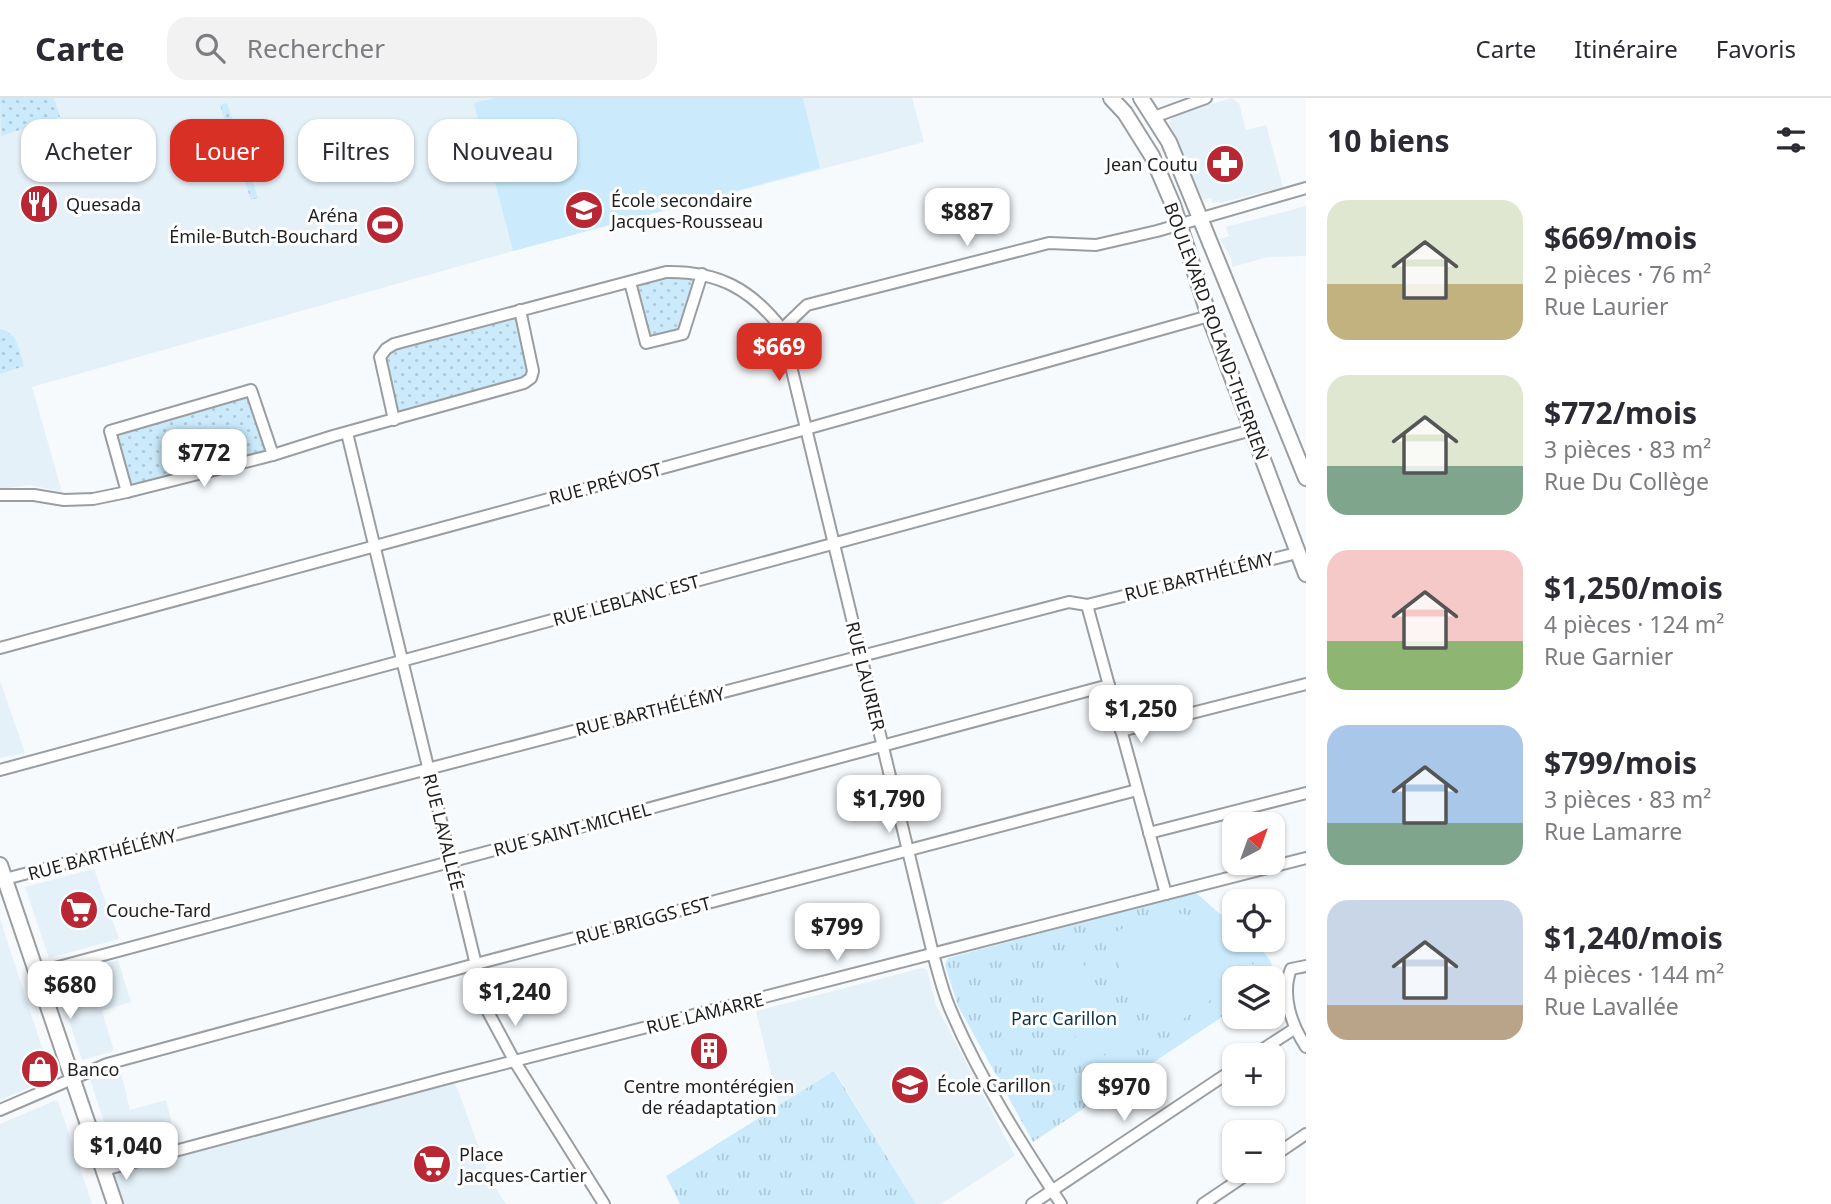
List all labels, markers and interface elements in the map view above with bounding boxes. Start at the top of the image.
search box [167,17,657,80]
text: Carte [35,26,125,71]
icon: search [191,29,229,67]
text: Rechercher [247,30,385,66]
text: Carte [1476,32,1536,65]
text: Itinéraire [1574,32,1678,65]
text: Favoris [1716,32,1796,65]
chip: Acheter [21,119,156,182]
chip: Louer [170,119,284,182]
chip: Filtres [298,119,414,182]
chip: Nouveau [428,119,577,182]
text: 10 biens [1327,120,1450,161]
icon: filters [1772,121,1810,159]
pharmacy icon: Jean Coutu [1204,143,1246,185]
place label: Jean Coutu [1104,152,1198,176]
restaurant icon: Quesada [18,183,60,225]
place label: École secondaire Jacques-Rousseau [609,188,763,233]
pin: $887 [926,188,1008,248]
school or university icon: École secondaire Jacques-Rousseau [563,189,605,231]
place label: Quesada [66,192,141,216]
text: $887 [941,195,993,227]
street label: BOULEVARD ROLAND-THERRIEN [1159,199,1275,463]
place label: Aréna Émile-Butch-Bouchard [169,203,358,248]
sports icon: Aréna Émile-Butch-Bouchard [364,204,406,246]
text: $669/mois [1544,217,1697,258]
icon: home [1383,228,1467,312]
text: 2 pièces · 76 m² [1544,258,1711,290]
text: Rue Laurier [1544,290,1669,322]
pin: $669 [738,324,820,383]
text: $669 [753,330,805,362]
text: $772/mois [1544,392,1697,433]
icon: home [1383,403,1467,487]
pin: $772 [163,430,245,489]
text: 3 pièces · 83 m² [1544,433,1711,465]
text: $772 [178,436,230,468]
street label: RUE PRÉVOST [546,456,664,510]
text: Rue Du Collège [1544,465,1709,497]
street label: RUE BARTHÉLÉMY [1122,546,1277,606]
text: $1,250/mois [1544,567,1723,608]
street label: RUE LEBLANC EST [550,569,702,631]
icon: home [1383,578,1467,662]
text: 4 pièces · 124 m² [1544,608,1724,640]
street label: RUE LAURIER [841,619,891,733]
text: Rue Garnier [1544,640,1673,672]
street label: RUE BARTHÉLÉMY [573,681,728,741]
pin: $1,250 [1084,686,1198,745]
text: $1,250 [1105,692,1177,724]
text: $799/mois [1544,742,1697,783]
icon: home [1383,753,1467,837]
street label: RUE LAVALLÉE [418,771,470,893]
pin: $1,790 [832,776,946,835]
text: $1,790 [853,782,925,814]
text: 3 pièces · 83 m² [1544,783,1711,815]
street label: RUE SAINT-MICHEL [491,796,653,862]
north arrow [1222,812,1284,875]
map controls [1222,812,1285,1183]
text: Rue Lamarre [1544,815,1682,847]
street label: RUE BARTHÉLÉMY [25,822,180,885]
supermarket icon: Couche-Tard [58,889,100,931]
button: locate [1222,889,1285,952]
street label: RUE BRIGGS EST [573,890,713,950]
place label: Couche-Tard [106,898,211,922]
pin: $799 [796,904,878,963]
text: $799 [811,910,863,942]
text: $1,240/mois [1544,917,1723,958]
icon: home [1383,928,1467,1012]
text: 4 pièces · 144 m² [1544,958,1724,990]
pin: $680 [29,962,111,1021]
button: layers [1222,966,1285,1029]
text: $680 [44,968,96,1000]
pin: $1,240 [458,968,572,1028]
text: $1,240 [479,975,551,1007]
street label: RUE LAMARRE [644,987,766,1039]
text: Rue Lavallée [1544,990,1679,1022]
park label: Parc Carillon [1011,1006,1117,1030]
building icon: Centre montérégien de réadaptation [688,1030,730,1072]
button: + [1222,1043,1285,1106]
shop icon: Banco [19,1048,61,1090]
place label: Banco [67,1057,119,1081]
pin: $970 [1083,1063,1165,1123]
school or university icon: École Carillon [889,1064,931,1106]
text: $970 [1098,1070,1150,1102]
place label: École Carillon [937,1073,1051,1097]
place label: Centre montérégien de réadaptation [624,1074,794,1119]
button: − [1222,1120,1285,1183]
pin: $1,040 [69,1122,183,1182]
text: $1,040 [90,1129,162,1161]
place label: Place Jacques-Cartier [457,1142,588,1187]
supermarket icon: Place Jacques-Cartier [411,1143,453,1185]

